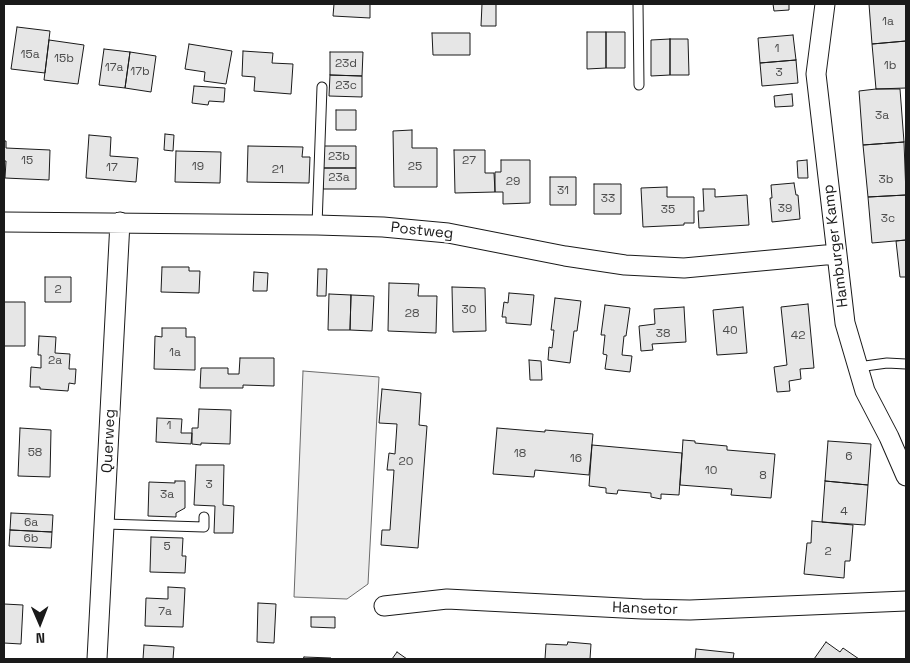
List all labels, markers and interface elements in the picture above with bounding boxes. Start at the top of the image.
house number: 1a [882,15,894,29]
house number: 1 [774,42,780,56]
house number: 15a [20,48,40,62]
house number: 15b [54,52,74,66]
house number: 23d [335,57,357,71]
house number: 1b [884,59,896,73]
house number: 17a [105,61,123,75]
house number: 17b [130,65,150,79]
house number: 3 [775,66,783,80]
house number: 23c [335,79,357,93]
house number: 3a [875,109,889,123]
house number: 23b [328,150,350,164]
house number: 15 [21,154,33,168]
house number: 27 [462,154,476,168]
house number: 19 [192,160,204,174]
house number: 25 [408,160,422,174]
house number: 17 [106,161,118,175]
house number: 21 [272,163,284,177]
house number: 23a [328,171,350,185]
house number: 3b [879,173,893,187]
house number: 29 [506,175,520,189]
street label: Hamburger Kamp [820,183,852,309]
house number: 31 [557,184,569,198]
house number: 33 [601,192,615,206]
house number: 39 [778,202,792,216]
house number: 35 [661,203,675,217]
house number: 3c [881,212,895,226]
street label: Postweg [390,219,454,243]
house number: 2 [54,283,62,297]
house number: 30 [462,303,476,317]
house number: 28 [405,307,419,321]
house number: 40 [722,324,738,338]
house number: 38 [656,327,670,341]
house number: 42 [791,329,805,343]
house number: 1a [169,346,181,360]
house number: 2a [48,354,62,368]
street label: Querweg [98,409,120,473]
house number: 1 [166,419,172,433]
house number: 58 [28,446,42,460]
house number: 18 [514,447,526,461]
house number: 6 [845,450,853,464]
house number: 16 [570,452,582,466]
house number: 20 [399,455,413,469]
house number: 10 [705,464,717,478]
house number: 8 [759,469,767,483]
house number: 3 [205,478,213,492]
house number: 3a [160,488,174,502]
house number: 4 [840,505,848,519]
house number: 6a [24,516,38,530]
house number: 6b [23,532,39,546]
house number: 5 [163,540,171,554]
house number: 2 [824,545,832,559]
north arrow [15,598,65,648]
street label: Hansetor [612,599,678,619]
house number: 7a [158,605,172,619]
text: N [35,629,45,647]

